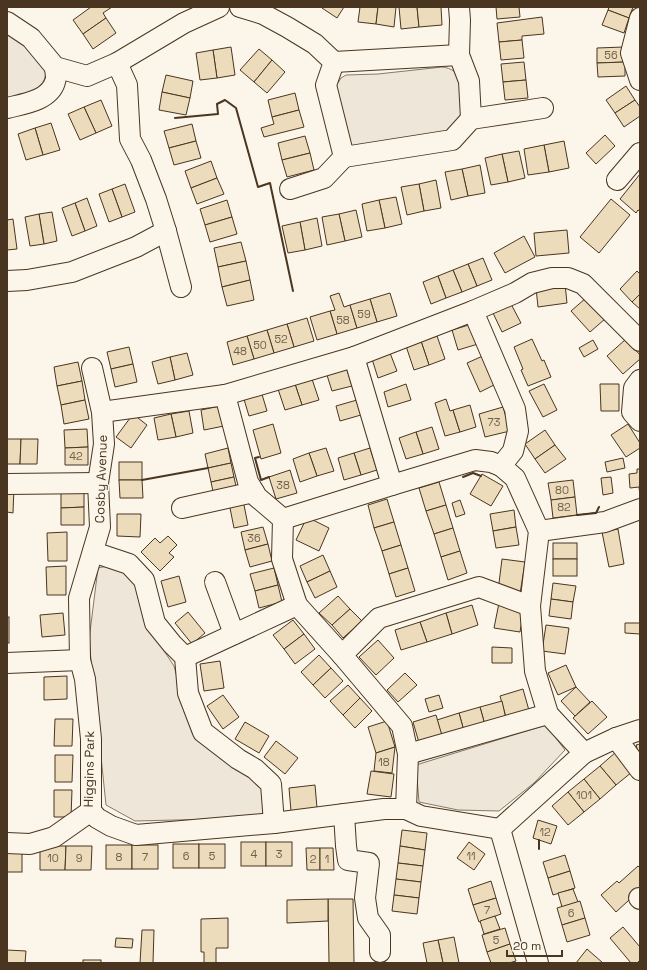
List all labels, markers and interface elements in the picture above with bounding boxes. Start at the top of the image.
house number: 56 [604,48,618,62]
house number: 59 [357,307,371,321]
house number: 58 [336,313,350,327]
house number: 52 [274,332,288,346]
house number: 50 [253,338,267,352]
house number: 48 [233,344,247,358]
house number: 73 [488,415,501,429]
street label: Cosby Avenue [91,434,111,524]
house number: 42 [69,449,83,463]
house number: 38 [276,478,290,492]
house number: 80 [555,483,569,497]
house number: 82 [557,500,571,514]
house number: 36 [247,531,261,545]
street label: Higgins Park [80,730,98,808]
house number: 18 [378,755,390,769]
house number: 101 [576,788,592,802]
house number: 12 [539,825,551,839]
house number: 4 [251,847,258,861]
house number: 3 [276,847,283,861]
house number: 6 [183,849,190,863]
house number: 5 [209,849,216,863]
house number: 11 [466,849,476,863]
house number: 8 [116,850,123,864]
house number: 7 [142,850,148,864]
house number: 10 [47,851,59,865]
house number: 9 [76,851,83,865]
house number: 2 [310,852,317,866]
house number: 1 [325,852,329,866]
house number: 7 [484,903,490,917]
house number: 6 [568,906,575,920]
scale bar [507,932,562,958]
house number: 5 [493,933,500,947]
text: 20 m [513,938,541,954]

